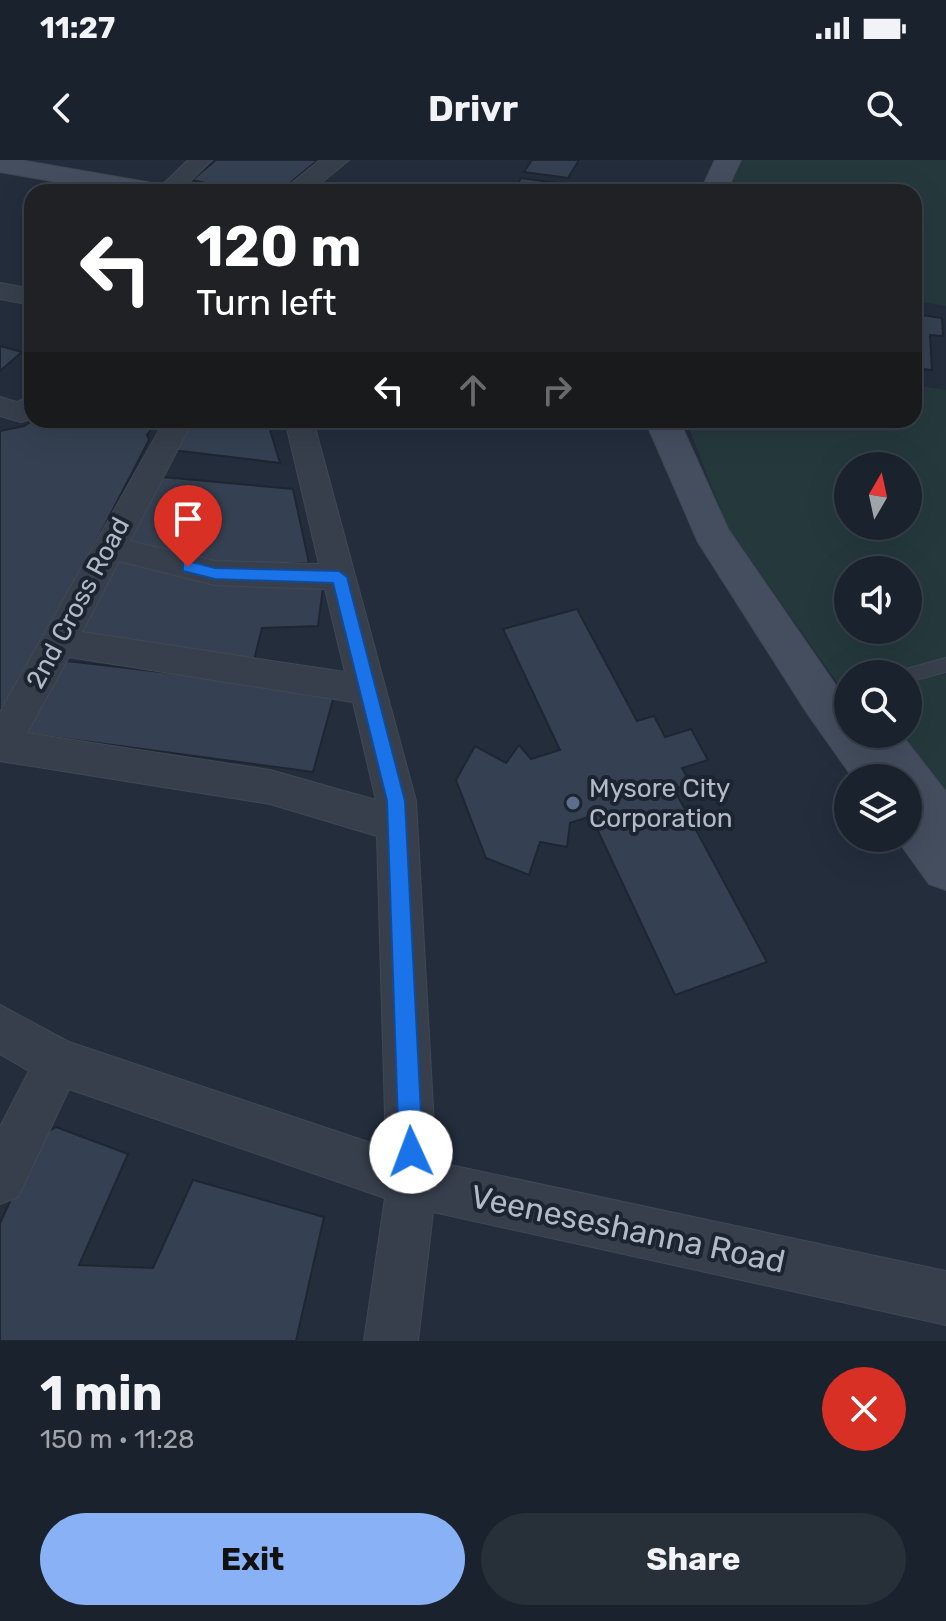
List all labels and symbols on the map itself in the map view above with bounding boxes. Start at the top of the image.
north arrow [834,452,922,540]
pin [154,485,222,567]
street label: 2nd Cross Road [20,512,136,694]
place label: Mysore City Corporation [589,773,733,834]
marker: Mysore City Corporation [564,794,582,812]
position arrow [369,1110,453,1194]
street label: Veeneseshanna Road [467,1177,789,1281]

